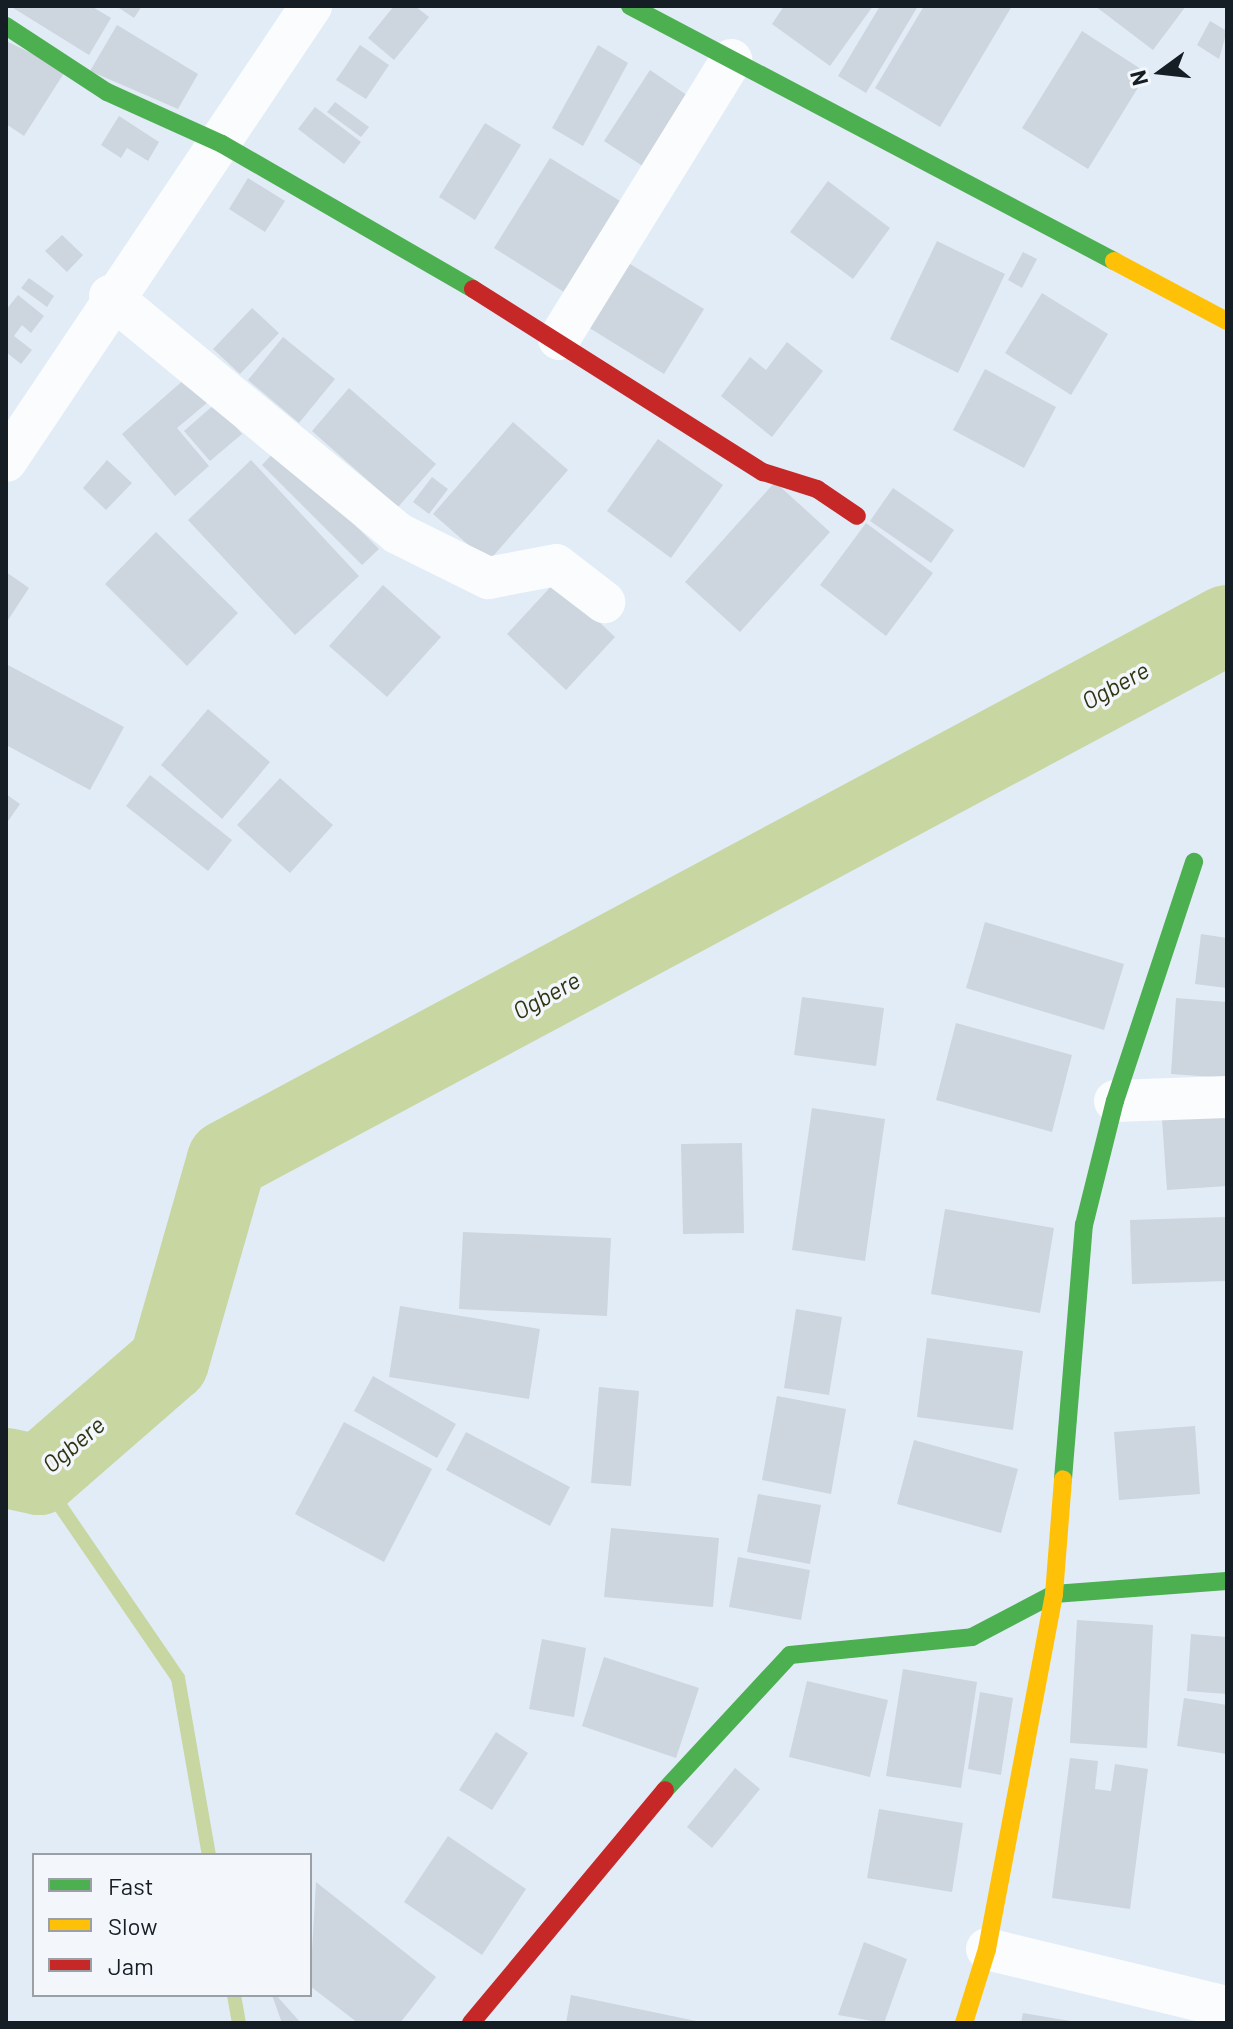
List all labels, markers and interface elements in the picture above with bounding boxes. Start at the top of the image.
north arrow [1121,32,1201,112]
text: N [1123,68,1152,89]
water label: Ogbere [1076,655,1154,715]
water label: Ogbere [507,965,585,1025]
water label: Ogbere [36,1410,110,1478]
legend [32,1853,312,1997]
text: Fast [108,1871,153,1900]
text: Slow [108,1911,157,1940]
text: Jam [108,1951,154,1980]

